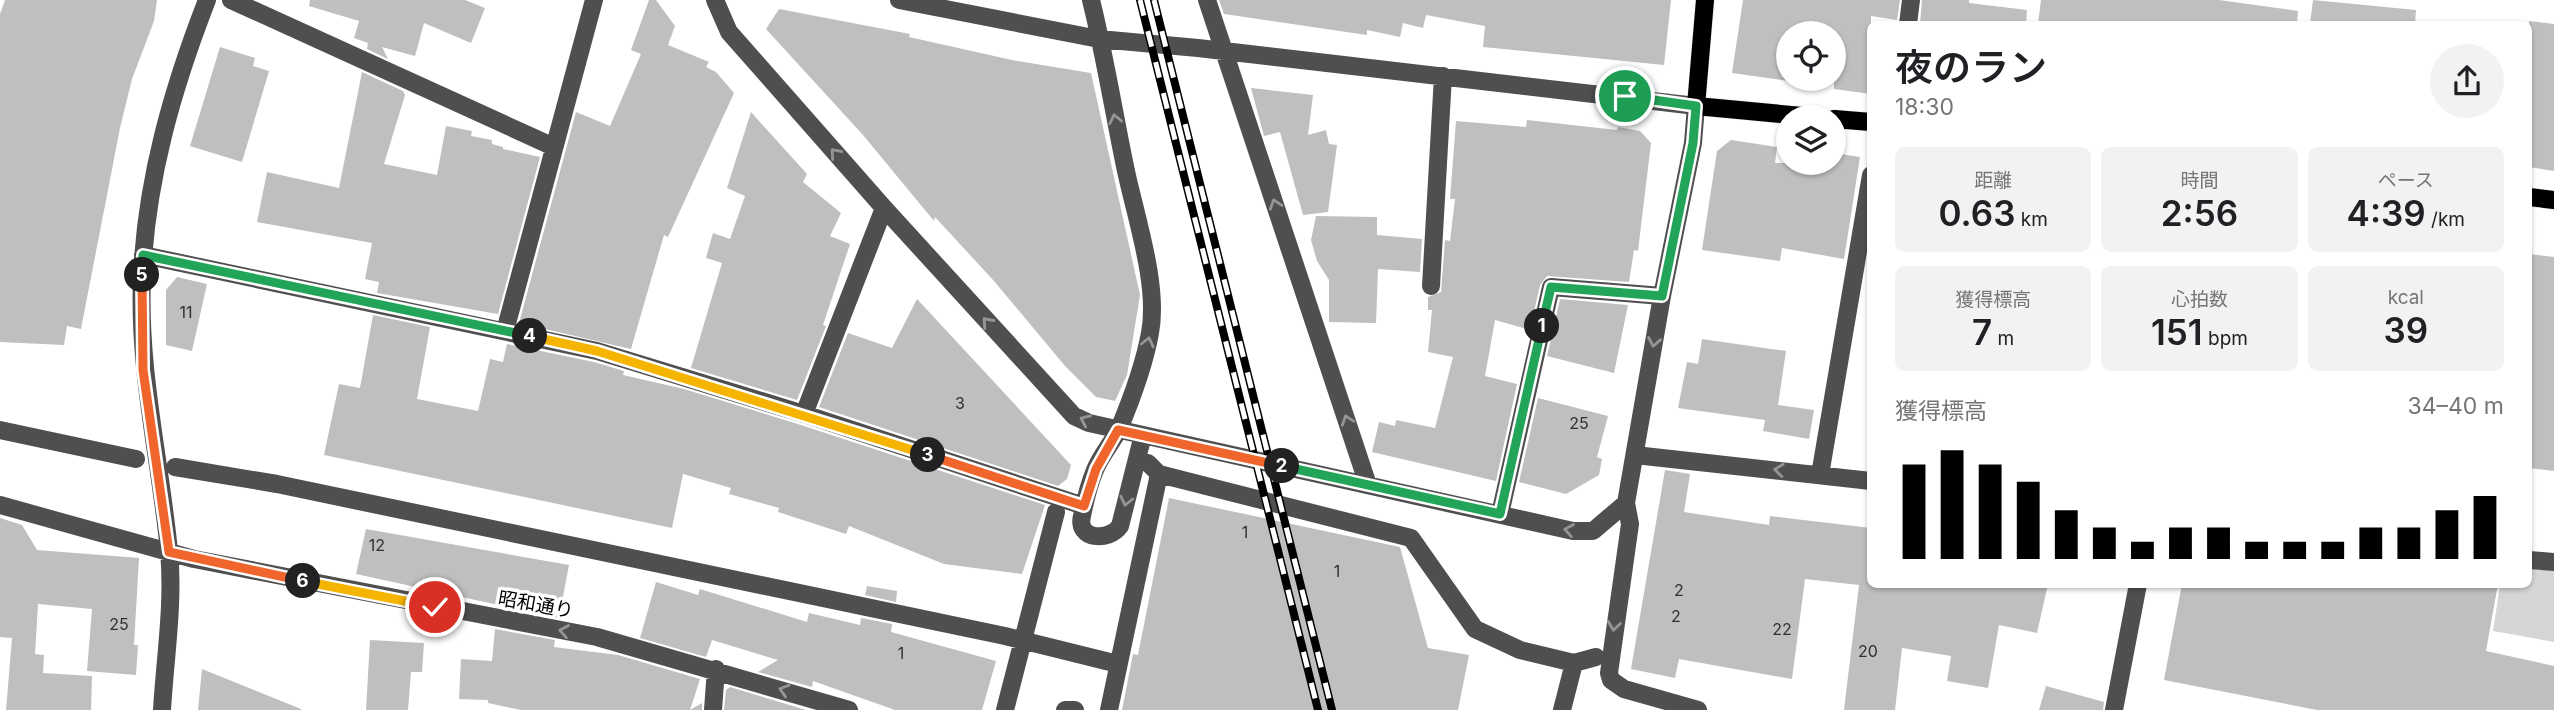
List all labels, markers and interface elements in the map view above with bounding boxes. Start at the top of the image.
map controls [1776,21,1846,175]
button: locate [1776,21,1846,91]
text: 夜のラン [1895,44,2047,90]
button: share [2430,44,2504,118]
pin [1595,66,1655,126]
icon: arrive [1606,77,1644,115]
text: 18:30 [1895,93,1954,121]
button: layers [1776,105,1846,175]
one-way arrow [1108,113,1123,125]
one-way arrow [831,148,843,161]
text: 距離 [1974,169,2012,192]
text: 時間 [2180,169,2219,192]
text: ペース [2378,169,2434,192]
text: 0.63 [1938,192,2015,234]
text: 2:56 [2161,192,2238,234]
text: 4:39 [2347,192,2426,234]
one-way arrow [1269,199,1283,211]
text: km [2015,208,2048,231]
text: /km [2426,208,2465,231]
pin: 5 [124,258,160,292]
text: 5 [135,263,148,286]
text: kcal [2388,286,2424,309]
text: 獲得標高 [1955,288,2031,311]
text: 心拍数 [2171,288,2228,311]
house number: 11 [179,302,193,322]
pin: 1 [1524,308,1560,344]
text: 39 [2383,309,2428,351]
text: 7 [1972,311,1992,353]
text: 151 [2151,311,2203,353]
text: 1 [1537,314,1546,337]
one-way arrow [983,317,995,330]
pin: 4 [512,318,548,354]
text: 4 [523,324,536,347]
text: m [1992,327,2014,350]
text: bpm [2203,327,2248,350]
one-way arrow [1140,336,1154,348]
one-way arrow [1647,336,1662,348]
text: 34–40 m [2407,392,2504,420]
house number: 3 [955,393,965,413]
text: 獲得標高 [1895,397,1987,425]
house number: 25 [1569,413,1589,433]
one-way arrow [1080,414,1092,428]
one-way arrow [1341,414,1355,427]
pin: 3 [911,438,946,472]
text: 3 [921,443,934,466]
pin: 2 [1264,448,1300,484]
text: 2 [1276,454,1287,477]
one-way arrow [1773,463,1784,478]
one-way arrow [1119,495,1134,507]
house number: 1 [1242,522,1248,542]
one-way arrow [1563,523,1575,538]
house number: 12 [369,535,385,555]
house number: 1 [1334,561,1340,581]
pin: 6 [286,564,320,598]
text: 6 [296,569,309,592]
pin [405,577,465,637]
house number: 2 [1674,580,1684,600]
street label: 昭和通り [496,587,575,622]
icon: check [416,588,454,626]
house number: 2 [1671,606,1681,626]
house number: 25 [109,614,129,634]
house number: 22 [1772,619,1792,639]
one-way arrow [1607,620,1622,632]
one-way arrow [558,624,570,639]
house number: 20 [1858,641,1878,661]
house number: 1 [898,643,904,663]
one-way arrow [778,684,791,698]

